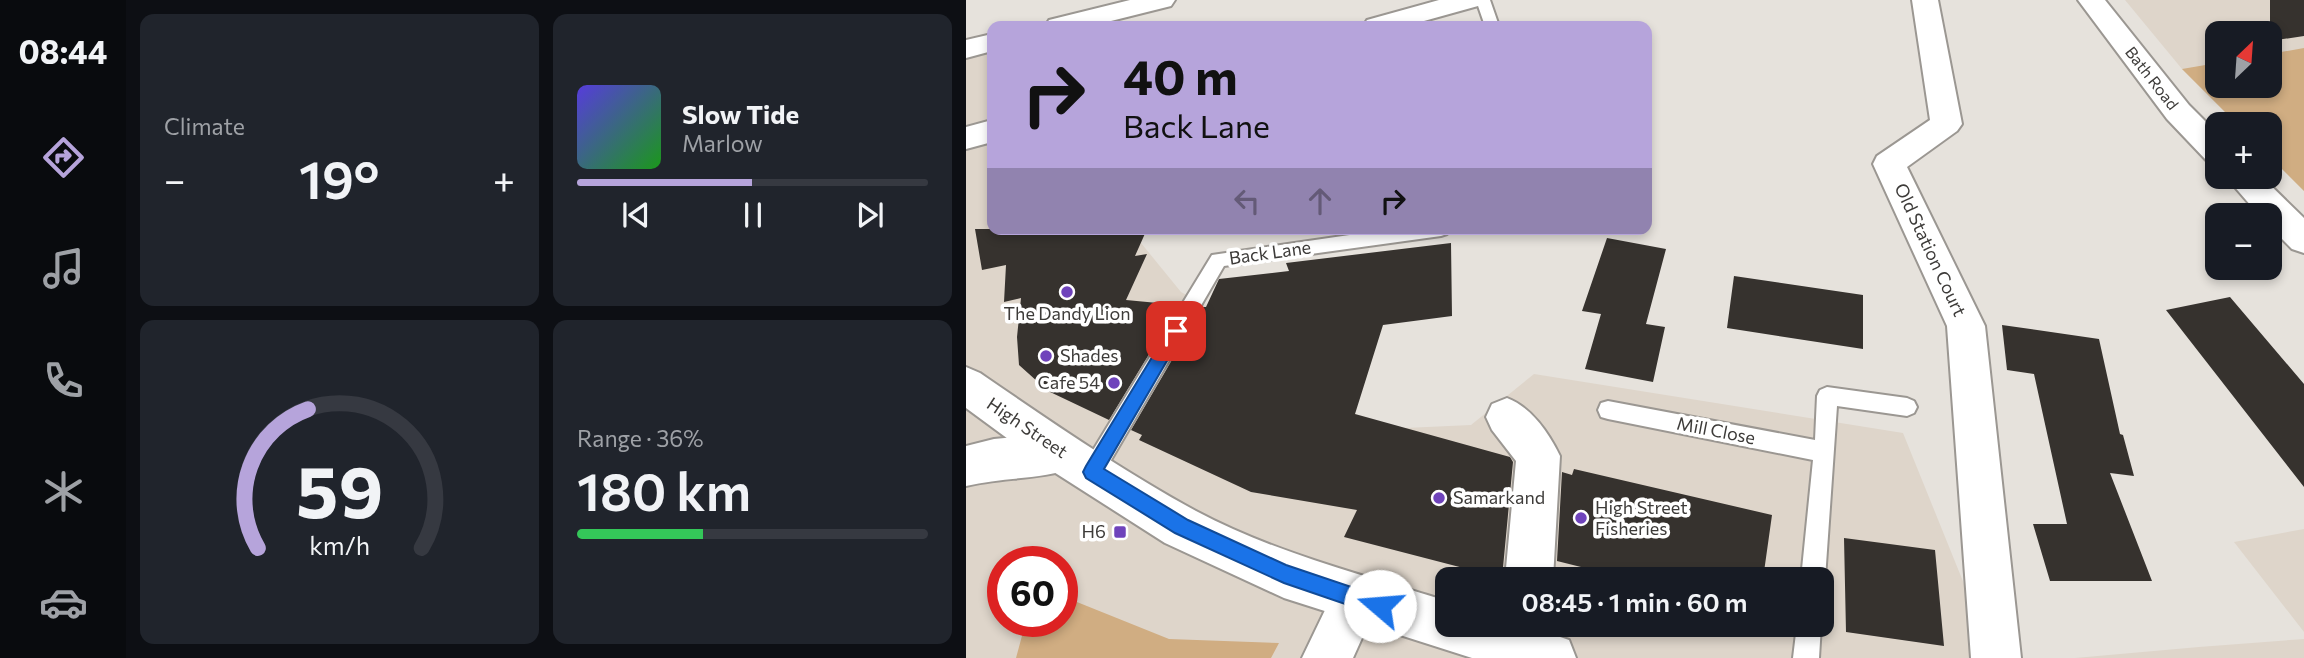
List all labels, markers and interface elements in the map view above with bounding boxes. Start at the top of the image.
north arrow [2205,21,2282,98]
map controls [2205,21,2282,280]
text: 08:44 [19,31,107,71]
street label: Bath Road [2122,42,2183,113]
text: 40 m [1123,45,1238,105]
icon: right [1008,49,1099,140]
text: Slow Tide [682,98,799,129]
text: Back Lane [1123,105,1270,145]
text: Climate [164,112,245,140]
button: + [2205,112,2282,189]
text: Marlow [682,129,763,157]
icon: directions [39,133,88,182]
text: 19° [299,146,379,210]
text: − [164,155,186,202]
text: + [493,155,515,202]
street label: Old Station Court [1890,179,1971,320]
icon: left [1228,182,1266,220]
icon: ahead [1301,182,1339,220]
icon: right [1374,182,1412,220]
icon: previous [617,196,655,234]
icon: pause [734,196,772,234]
icon: next [851,196,889,234]
button: − [2205,203,2282,280]
street label: Back Lane [1227,235,1312,269]
icon: music [39,244,88,293]
marker: The Dandy Lion [1059,284,1075,300]
pin [1146,301,1206,361]
place label: The Dandy Lion [1004,302,1130,324]
icon: arrive [1157,312,1195,350]
place label: Shades [1060,344,1118,366]
marker: Shades [1038,348,1054,364]
icon: phone [39,356,88,405]
place label: Cafe 54 [1038,371,1100,393]
marker: Cafe 54 [1106,375,1122,391]
street label: High Street [983,392,1072,462]
street label: Mill Close [1675,412,1757,448]
text: Range · 36% [577,424,704,452]
text: 59 [296,444,383,533]
text: 180 km [577,458,751,522]
icon: climate [39,467,88,516]
place label: Samarkand [1453,486,1545,508]
marker: Samarkand [1431,490,1447,506]
place label: High Street Fisheries [1595,496,1688,539]
marker: High Street Fisheries [1573,510,1589,526]
place label: H6 [1082,520,1106,542]
marker: H6 [1112,524,1128,540]
text: km/h [309,530,370,560]
speed limit sign: 60 [987,546,1078,637]
position arrow [1343,569,1417,643]
icon: car [39,578,88,627]
text: 08:45 · 1 min · 60 m [1522,586,1747,617]

